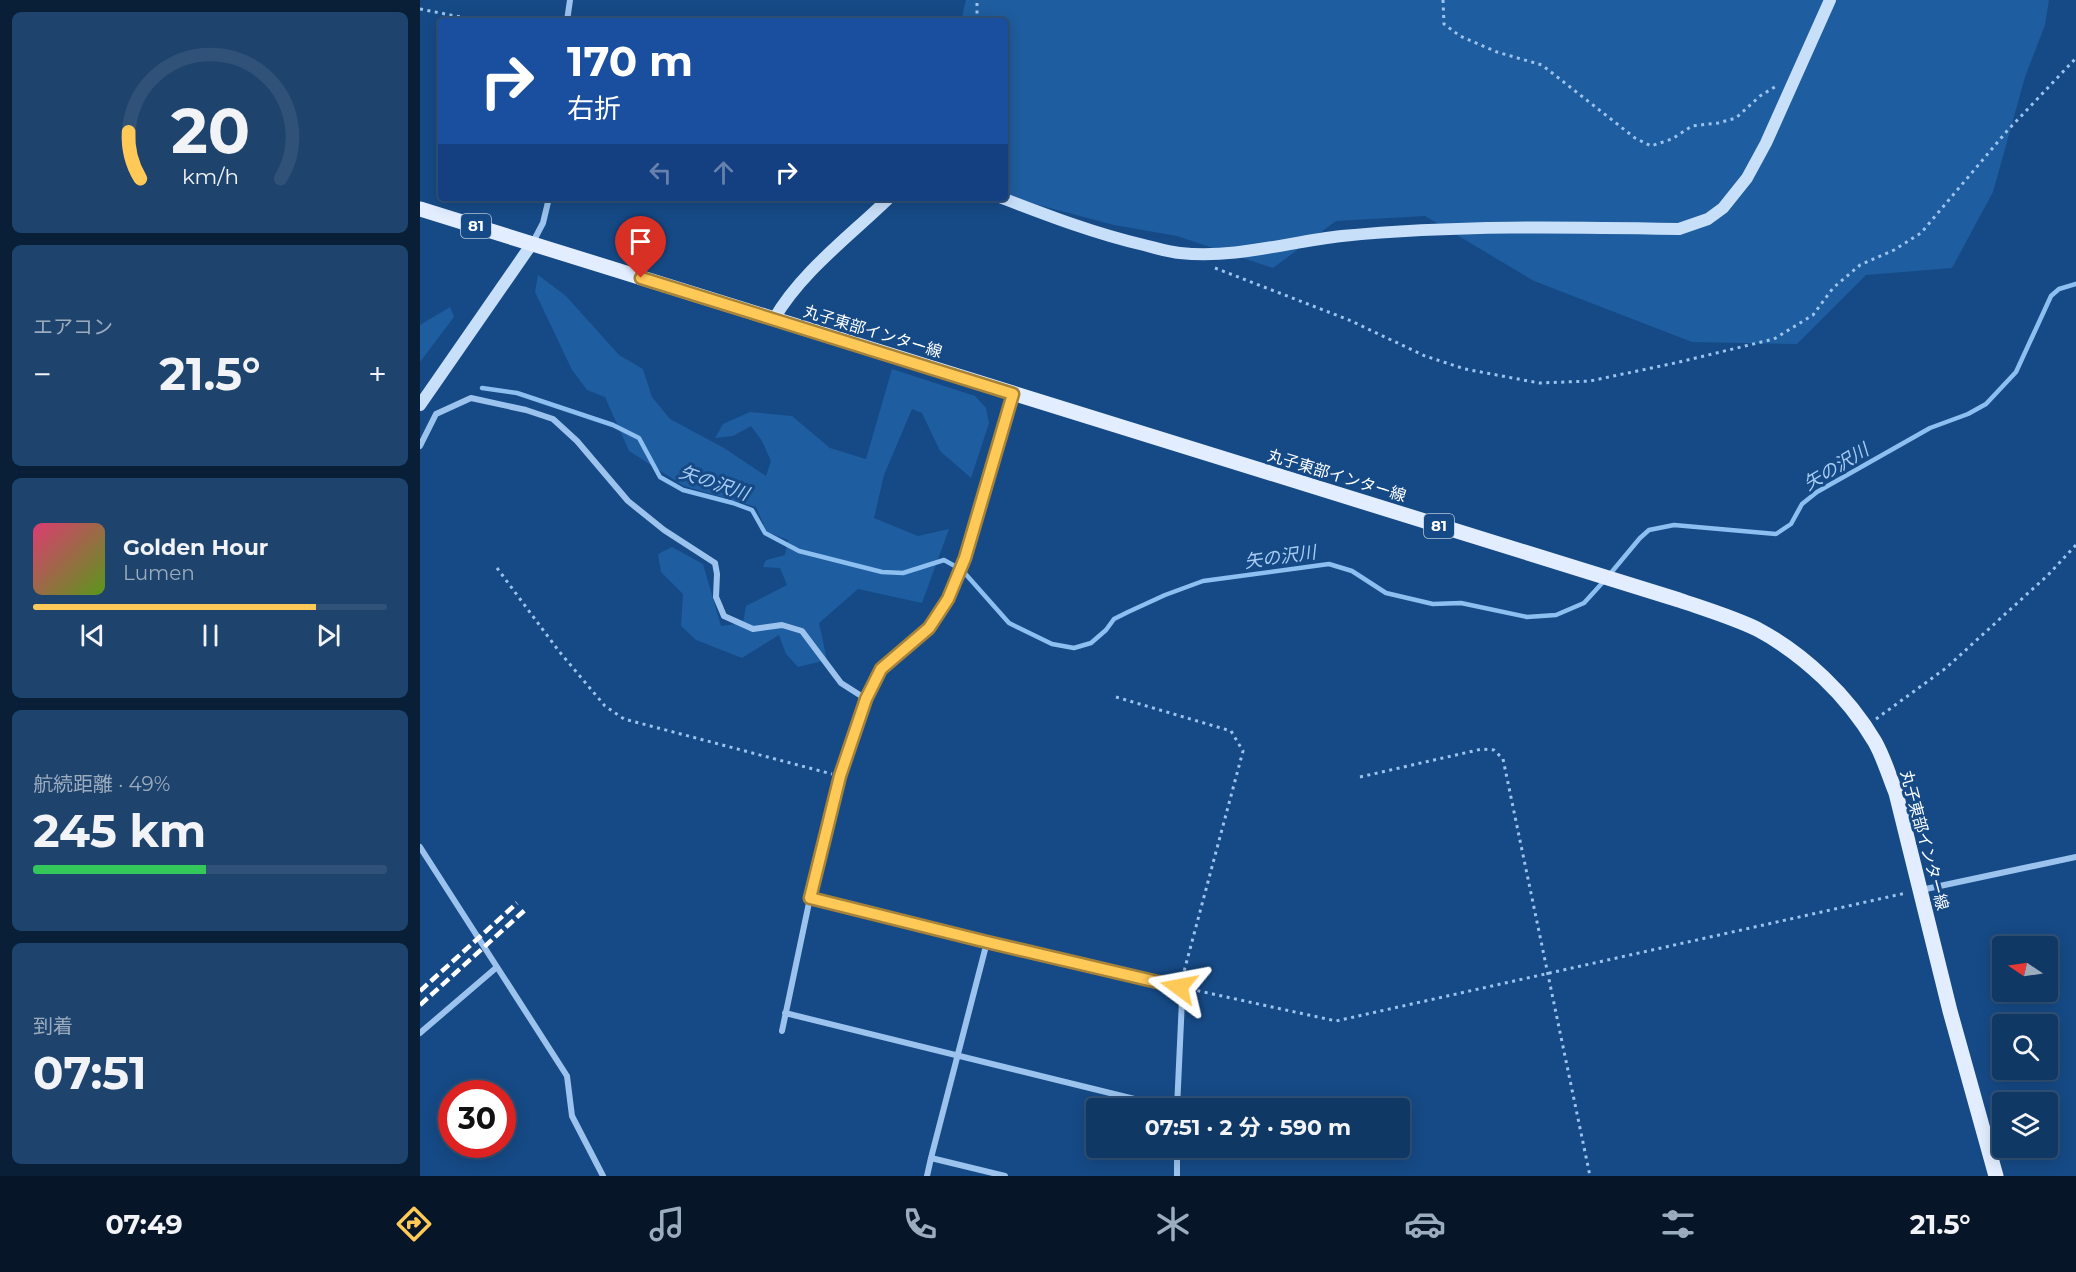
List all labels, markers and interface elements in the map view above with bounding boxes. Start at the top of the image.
text: 170 m [567,35,693,87]
icon: right [468,42,546,120]
text: 右折 [567,92,621,125]
text: 20 [170,94,250,170]
icon: left [644,156,677,189]
icon: ahead [707,156,740,189]
icon: right [770,156,803,189]
text: km/h [181,164,239,190]
road number: 81 [461,214,491,238]
pin [615,216,666,278]
icon: arrive [624,225,657,258]
street label: 丸子東部インター線 [801,301,944,362]
text: エアコン [33,315,113,339]
text: 21.5° [159,346,261,401]
text: − [33,354,52,394]
text: + [368,354,387,394]
water label: 矢の沢川 [1799,438,1874,495]
street label: 丸子東部インター線 [1265,445,1408,506]
water label: 矢の沢川 [676,461,754,506]
road number: 81 [1424,514,1454,538]
text: Golden Hour [123,534,268,561]
water label: 矢の沢川 [1243,541,1319,573]
text: Lumen [123,561,195,585]
icon: previous [76,619,109,652]
icon: pause [194,619,227,652]
icon: next [312,619,345,652]
street label: 丸子東部インター線 [1897,768,1952,912]
text: 航続距離 · 49% [33,772,170,796]
text: 245 km [33,803,206,858]
north arrow [1992,936,2058,1002]
map controls [1992,936,2058,1158]
position arrow [1147,955,1211,1019]
text: 到着 [33,1014,73,1038]
button: search [1992,1014,2058,1080]
text: 07:51 [33,1045,147,1100]
speed limit sign: 30 [438,1080,516,1158]
button: layers [1992,1092,2058,1158]
text: 07:51 · 2 分 · 590 m [1145,1114,1351,1141]
icon: directions [393,1203,435,1245]
icon: music [646,1203,688,1245]
icon: phone [899,1203,941,1245]
icon: climate [1152,1203,1194,1245]
icon: car [1404,1203,1446,1245]
icon: filters [1657,1203,1699,1245]
text: 07:49 [105,1208,183,1241]
text: 21.5° [1910,1208,1971,1241]

